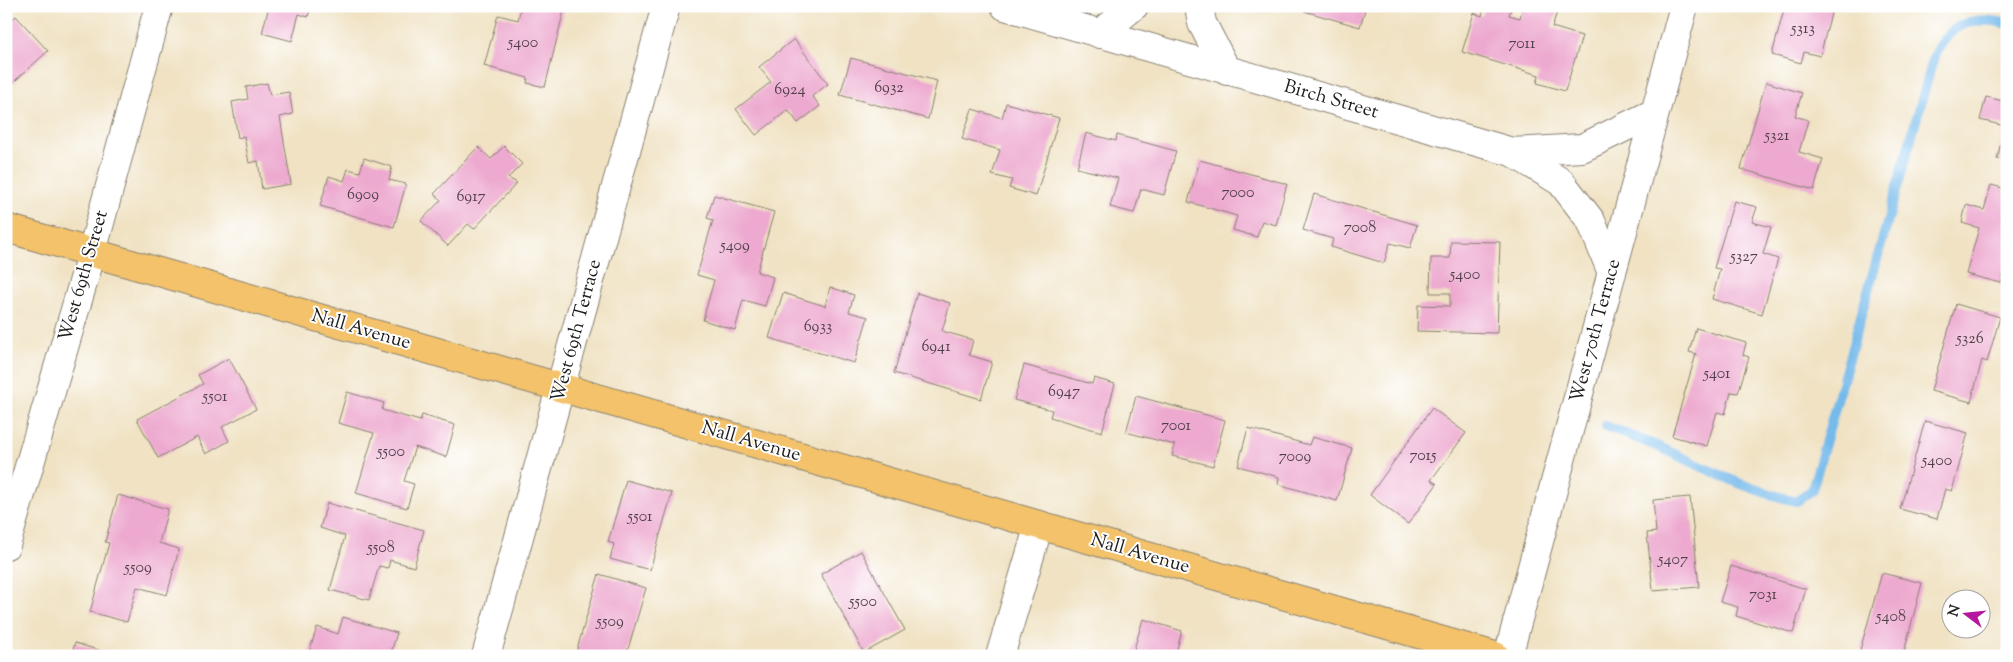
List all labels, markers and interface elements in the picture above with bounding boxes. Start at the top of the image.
house number: 5313 [1790,18,1815,41]
house number: 5400 [507,32,538,55]
house number: 7011 [1509,33,1536,56]
street label: Birch Street [1281,74,1382,127]
house number: 6932 [874,77,904,100]
house number: 6924 [774,79,806,102]
house number: 5321 [1764,125,1790,148]
house number: 7000 [1221,182,1255,205]
house number: 6909 [347,184,379,207]
house number: 6917 [456,186,486,209]
street label: West 69th Street [52,207,116,345]
house number: 7008 [1344,217,1376,240]
house number: 5409 [719,235,750,258]
house number: 5327 [1729,246,1758,269]
street label: West 69th Terrace [545,256,609,406]
street label: West 70th Terrace [1564,256,1628,406]
house number: 5400 [1449,264,1480,287]
street label: Nall Avenue [308,303,414,357]
house number: 6933 [804,316,832,339]
house number: 5326 [1955,328,1984,351]
house number: 6941 [921,336,951,359]
house number: 5401 [1702,363,1731,386]
house number: 6947 [1048,381,1080,404]
house number: 5501 [202,386,228,409]
street label: Nall Avenue [698,415,804,469]
house number: 7001 [1161,415,1192,438]
house number: 5500 [376,441,405,464]
house number: 7015 [1410,445,1437,468]
house number: 7009 [1279,446,1311,469]
house number: 5400 [1921,450,1952,473]
house number: 5501 [627,506,653,529]
street label: Nall Avenue [1087,527,1193,581]
house number: 5508 [366,537,395,560]
house number: 5407 [1657,549,1688,572]
house number: 5509 [123,557,152,580]
house number: 7031 [1749,584,1778,607]
north arrow [1940,590,1990,640]
house number: 5500 [848,591,877,614]
text: N [1944,603,1967,619]
house number: 5408 [1875,606,1906,629]
house number: 5509 [595,611,624,634]

